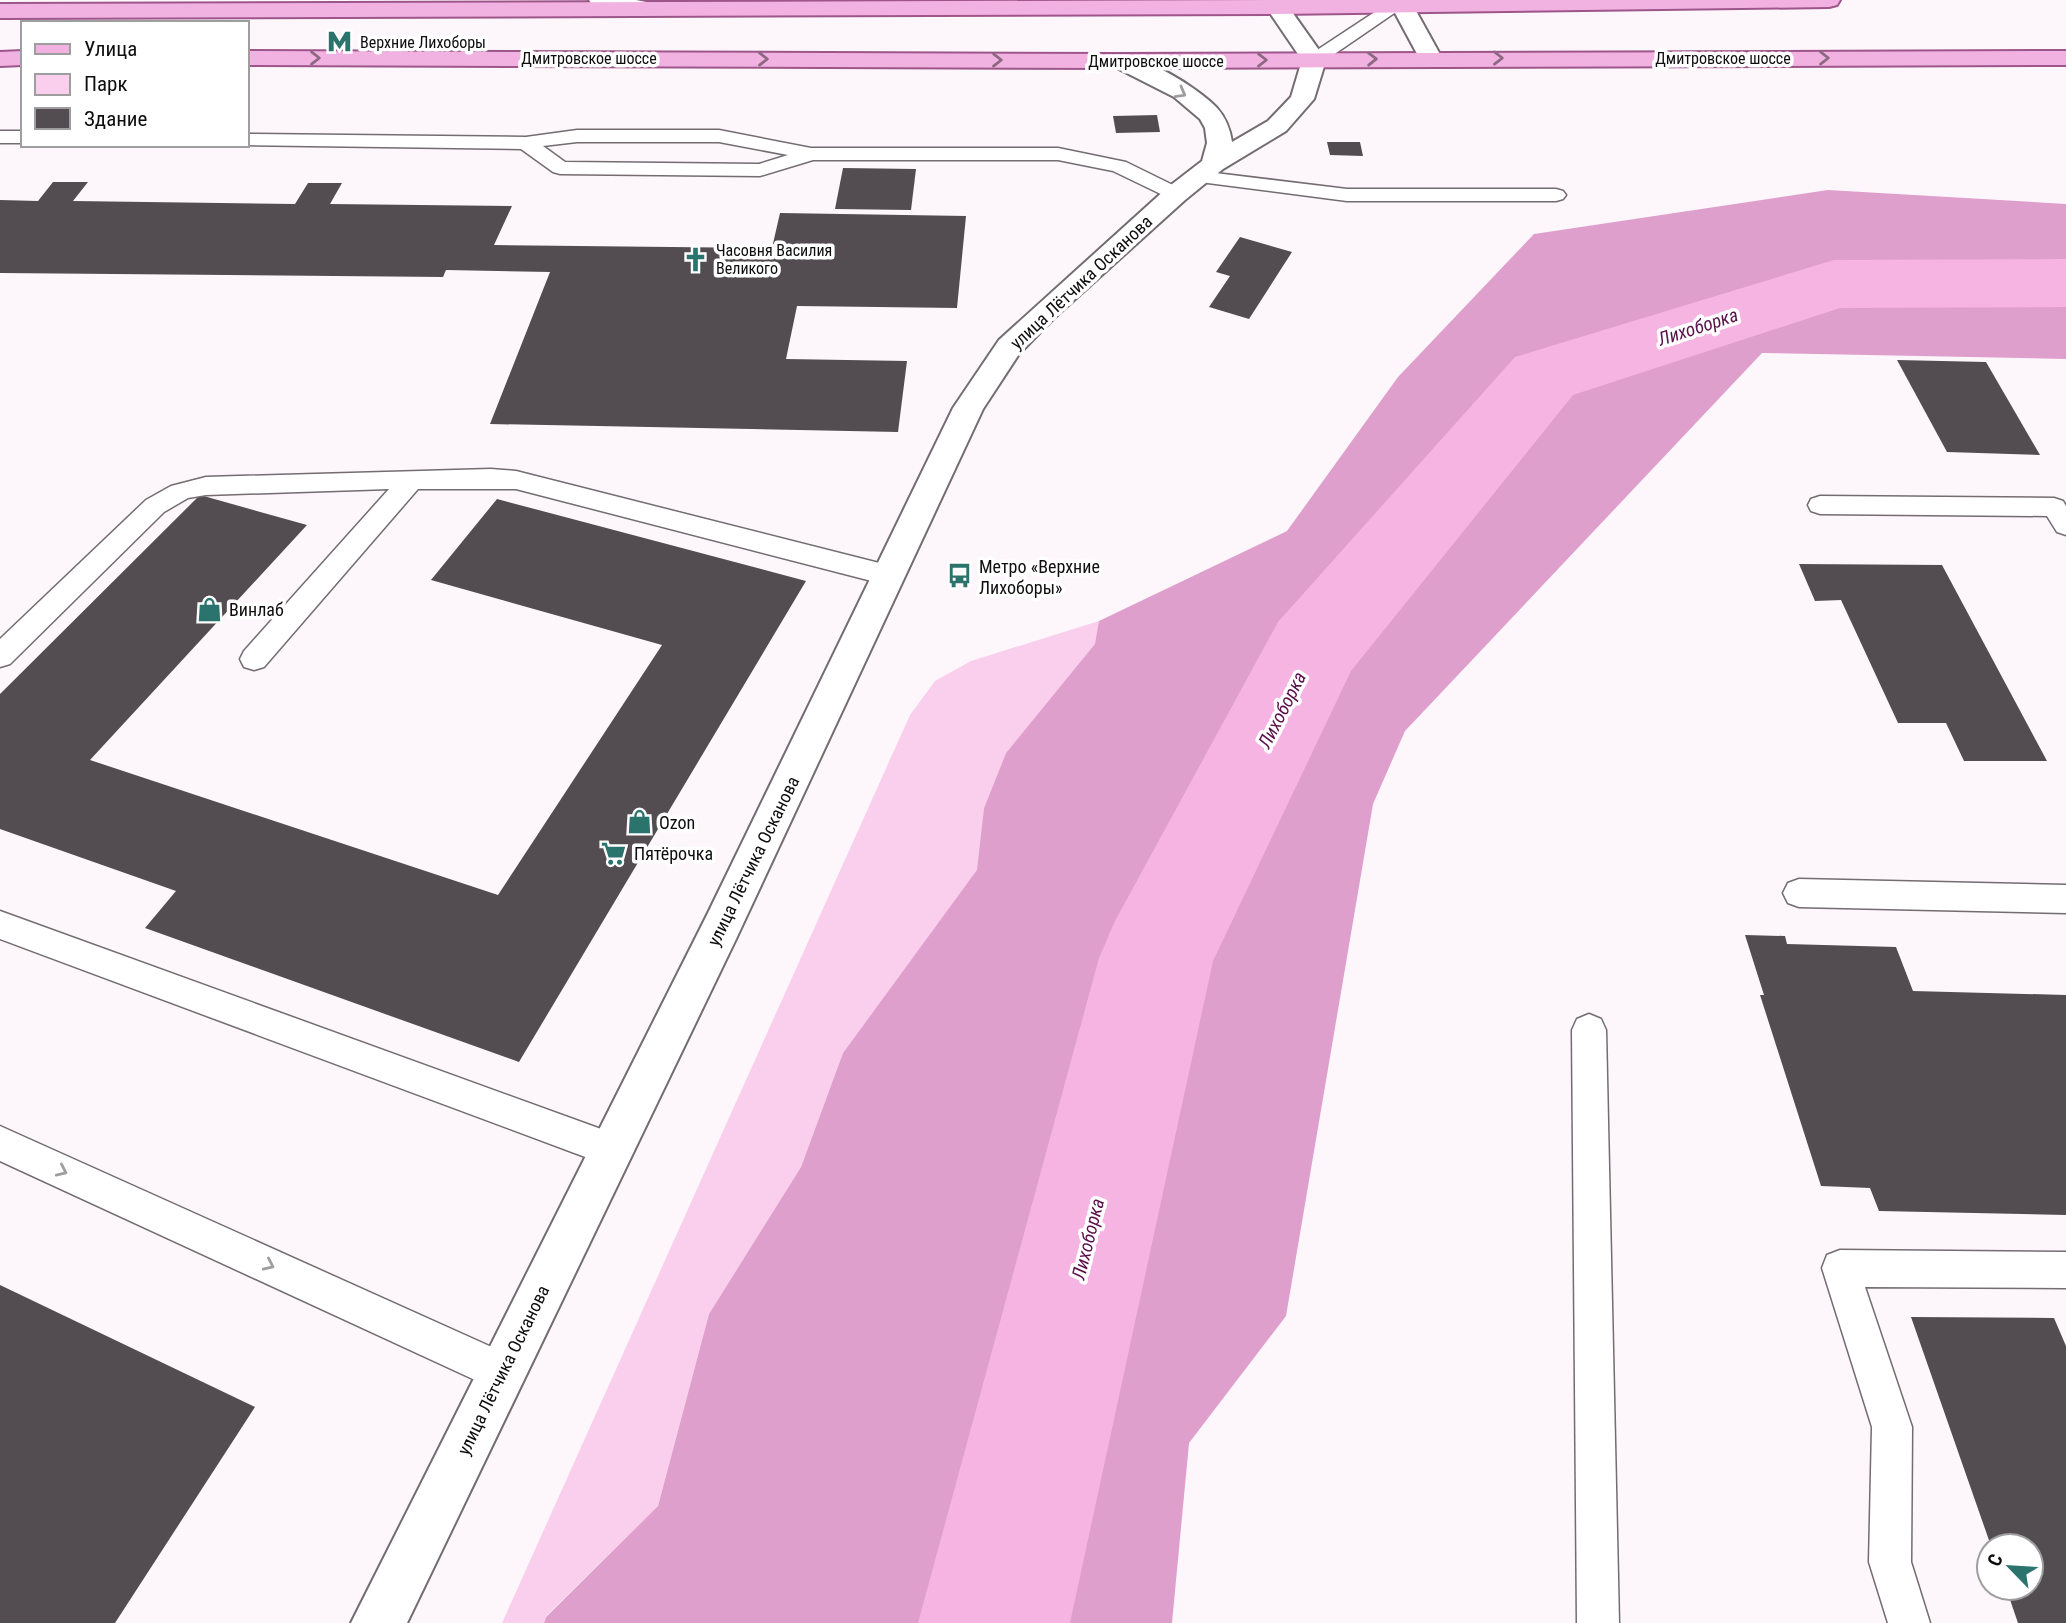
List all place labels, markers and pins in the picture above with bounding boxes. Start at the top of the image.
metro station icon: Верхние Лихоборы [326,28,354,56]
place label: Верхние Лихоборы [360,33,486,52]
place label: Часовня Василия Великого [716,241,832,278]
church icon: Часовня Василия Великого [682,245,710,273]
place label: Метро «Верхние Лихоборы» [979,556,1100,598]
bus stop icon: Метро «Верхние Лихоборы» [945,562,973,590]
shop icon: Винлаб [195,595,223,623]
place label: Винлаб [229,599,284,620]
shop icon: Ozon [625,808,653,836]
place label: Ozon [659,812,695,833]
supermarket icon: Пятёрочка [600,839,628,867]
place label: Пятёрочка [634,843,713,864]

